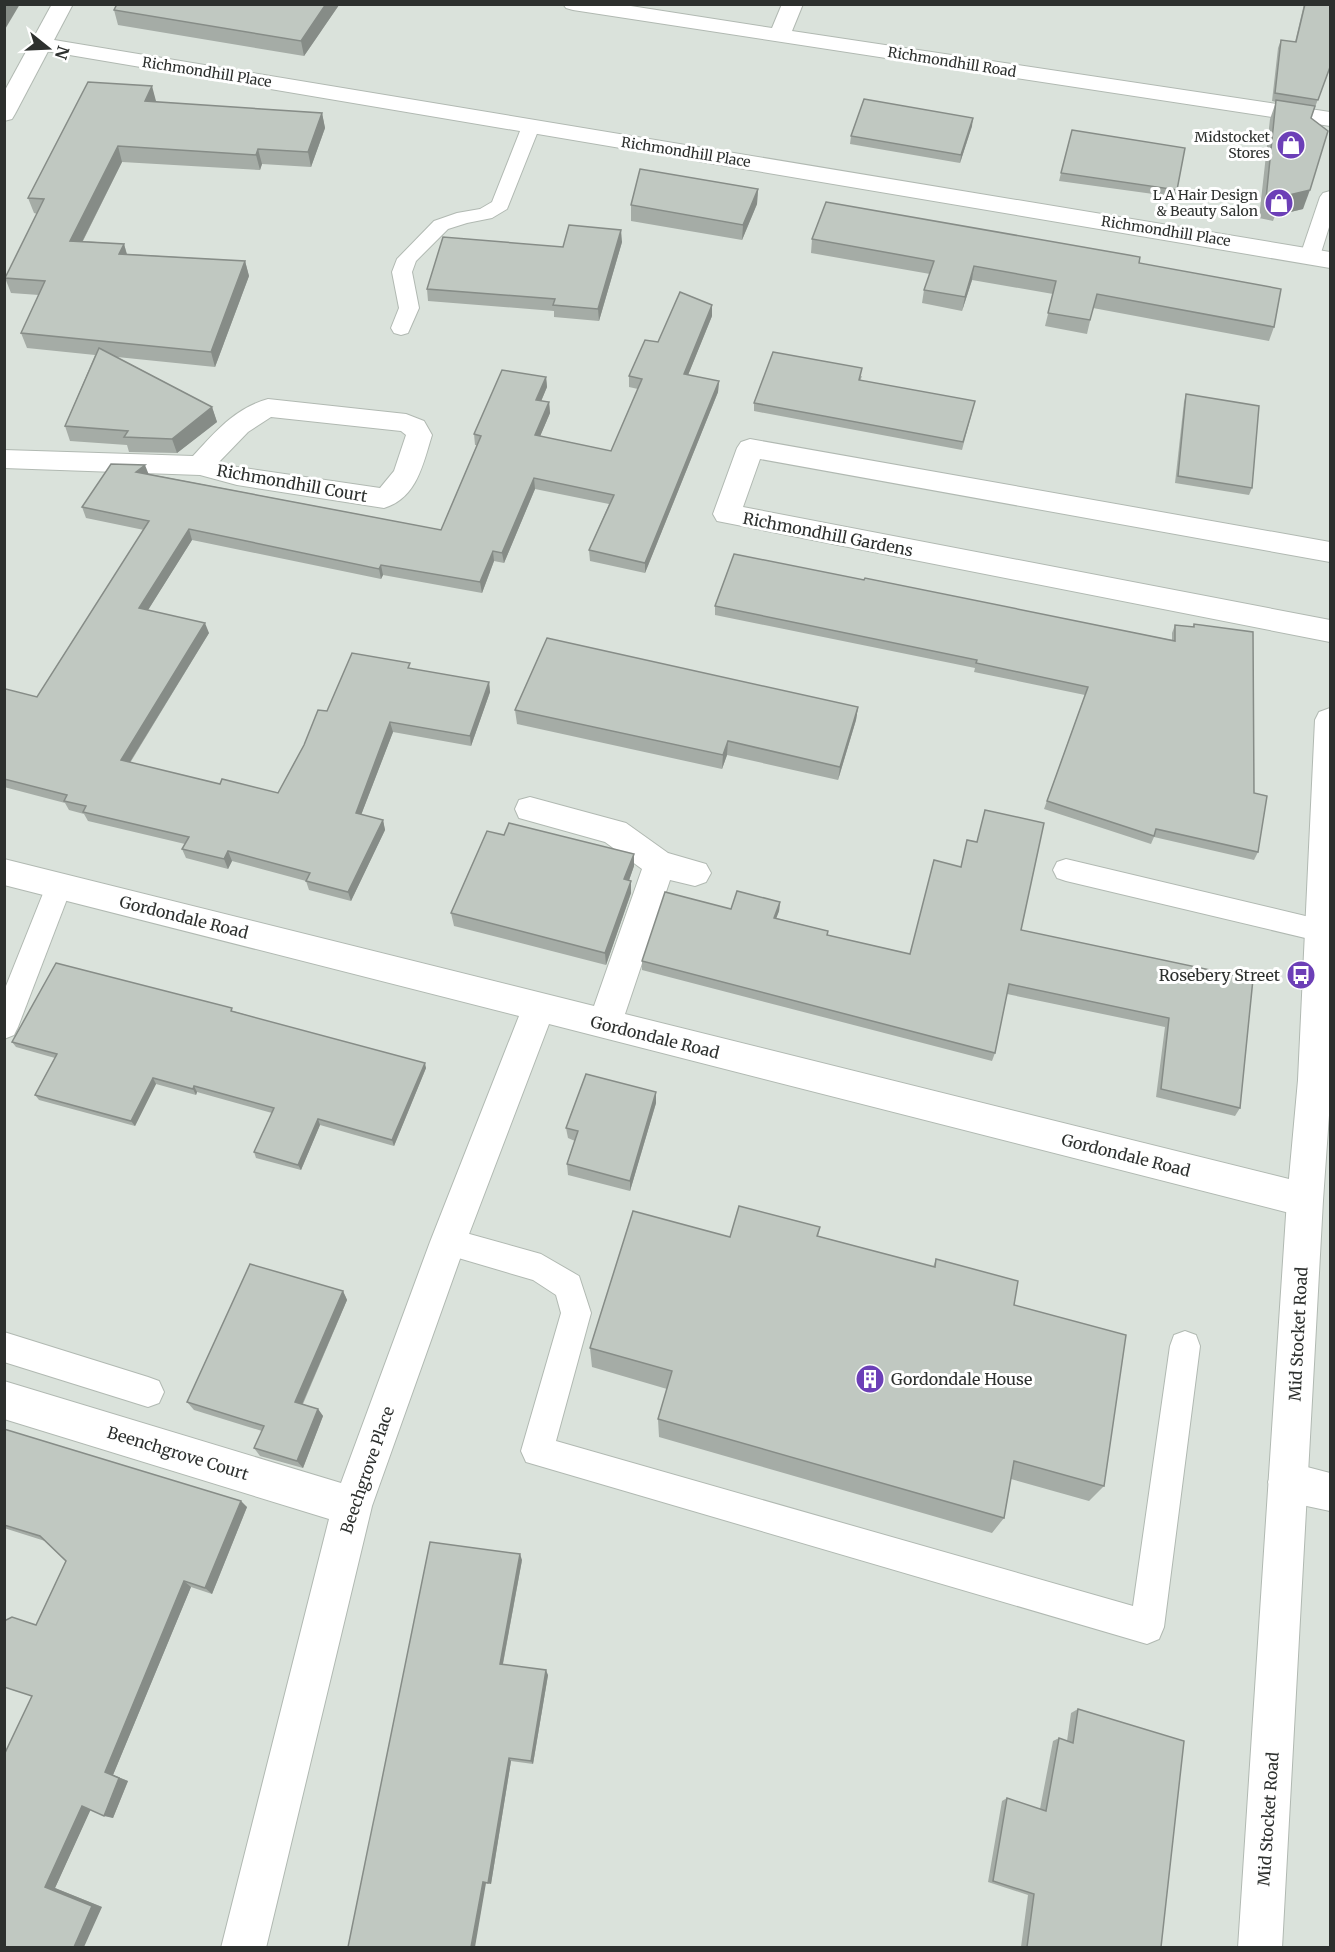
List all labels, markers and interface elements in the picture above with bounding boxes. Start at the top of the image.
north arrow [18,18,78,78]
street label: Richmondhill Road [886,43,1018,81]
text: N [51,44,74,62]
street label: Richmondhill Place [141,53,273,91]
place label: Midstocket Stores [1194,128,1271,162]
shop icon: Midstocket Stores [1275,129,1307,161]
street label: Richmondhill Place [620,133,752,171]
place label: L A Hair Design & Beauty Salon [1153,186,1258,220]
shop icon: L A Hair Design & Beauty Salon [1263,187,1295,219]
street label: Richmondhill Place [1100,212,1232,250]
street label: Richmondhill Court [215,460,370,506]
street label: Richmondhill Gardens [741,508,915,560]
street label: Gordondale Road [118,891,251,943]
bus stop icon: Rosebery Street [1285,959,1317,991]
place label: Rosebery Street [1159,965,1281,985]
street label: Gordondale Road [589,1011,722,1063]
street label: Gordondale Road [1060,1129,1193,1181]
street label: Mid Stocket Road [1284,1266,1312,1402]
building icon: Gordondale House [854,1363,886,1395]
place label: Gordondale House [891,1369,1032,1389]
street label: Beechgrove Place [336,1404,398,1536]
street label: Beenchgrove Court [105,1422,252,1484]
street label: Mid Stocket Road [1253,1751,1283,1887]

